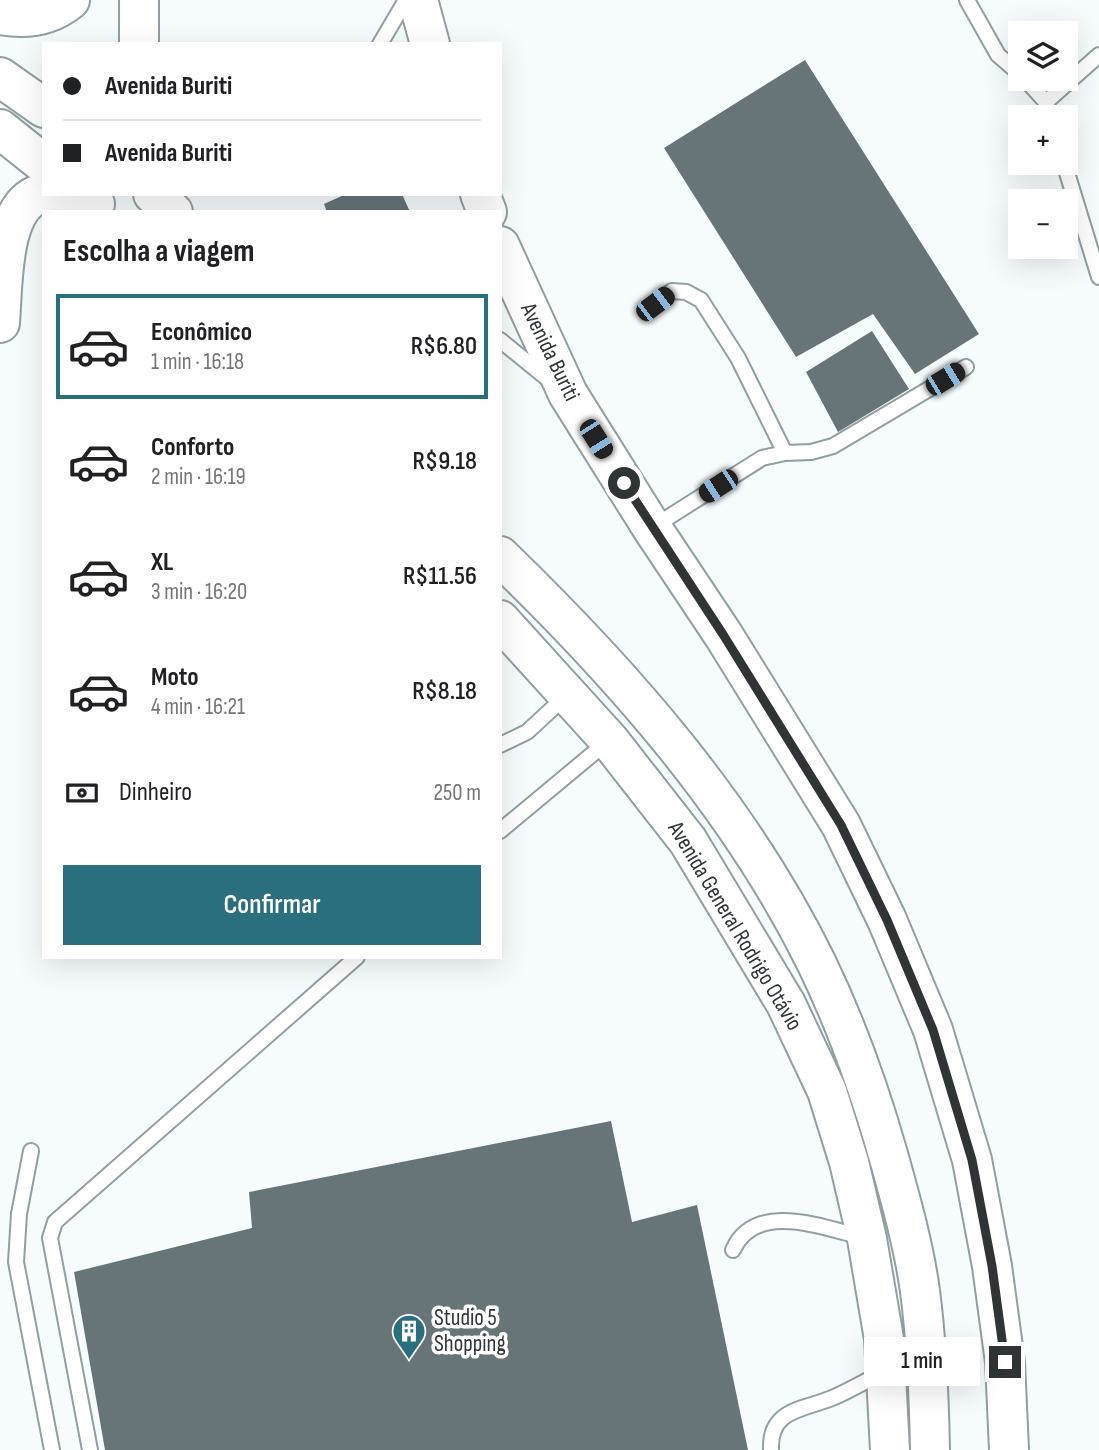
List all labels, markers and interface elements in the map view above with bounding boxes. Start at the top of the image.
map controls [1008,21,1078,259]
button: layers [1008,21,1078,91]
text: Avenida Buriti [105,71,232,102]
button: + [1008,105,1078,175]
text: Avenida Buriti [105,138,232,169]
button: − [1008,189,1078,259]
text: Escolha a viagem [63,232,255,271]
car [632,283,679,325]
street label: Avenida Buriti [514,297,586,406]
icon: car [67,315,130,378]
text: Econômico [151,317,252,348]
text: R$6.80 [411,331,477,362]
text: 1 min · 16:18 [151,348,244,376]
car [922,359,969,399]
car [576,416,617,462]
icon: car [67,430,130,493]
text: Conforto [151,432,234,463]
text: R$9.18 [413,446,477,477]
text: 2 min · 16:19 [151,463,246,491]
car [695,466,742,506]
route start [608,467,640,499]
icon: car [67,545,130,608]
text: XL [151,547,173,578]
text: R$11.56 [403,561,477,592]
text: 3 min · 16:20 [151,578,247,606]
icon: car [67,660,130,723]
text: Moto [151,662,199,693]
text: R$8.18 [412,676,477,707]
text: 4 min · 16:21 [151,693,245,721]
icon: cash [63,774,101,812]
text: Dinheiro [119,777,192,808]
text: 250 m [434,779,481,807]
street label: Avenida General Rodrigo Otávio [661,816,809,1036]
button: Confirmar [63,865,481,945]
place label: Studio 5 Shopping [434,1304,506,1358]
building icon: Studio 5 Shopping [390,1312,428,1361]
callout: 1 min [865,1338,981,1386]
route end [989,1346,1021,1378]
text: 1 min [901,1347,943,1375]

